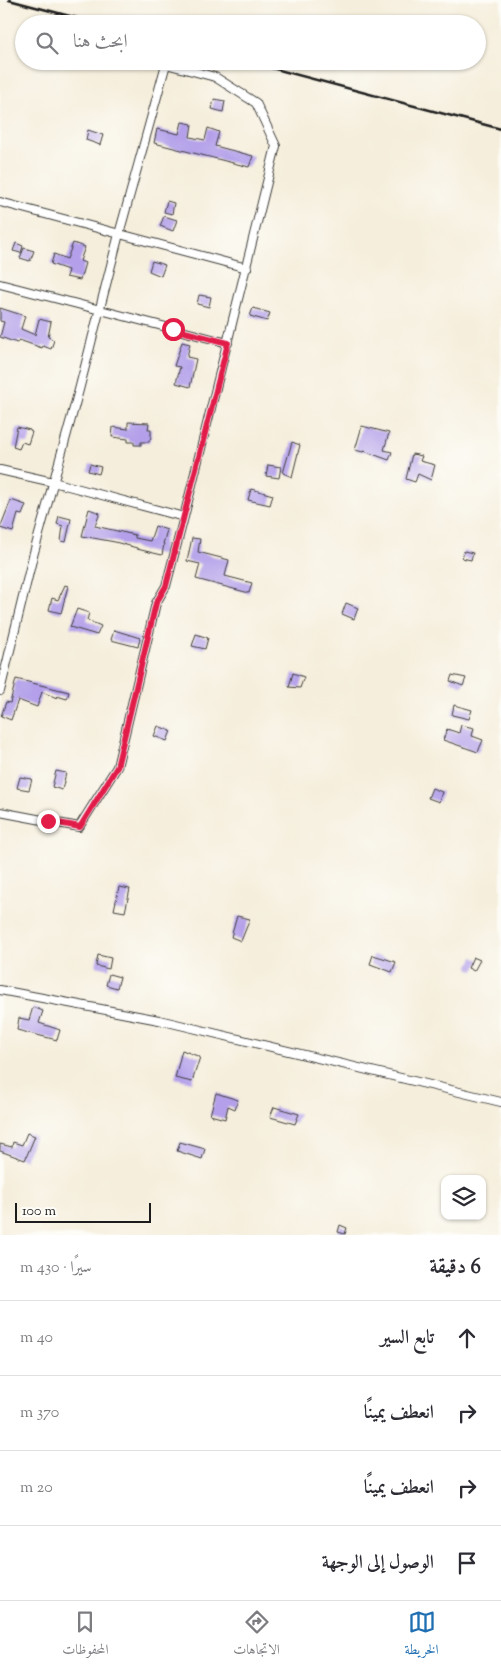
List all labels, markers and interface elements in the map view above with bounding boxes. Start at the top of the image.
search box [15,15,486,70]
icon: search [33,29,61,57]
text: ابحث هنا [73,29,128,56]
route start [162,318,185,341]
route end [37,810,60,833]
map controls [441,1175,486,1220]
button: layers [441,1175,486,1220]
scale bar [15,1200,151,1223]
text: 100 m [22,1202,56,1222]
text: 6 دقيقة [429,1253,481,1283]
text: سيرًا · 430 m [20,1257,92,1280]
icon: ahead [453,1324,481,1352]
text: تابع السير [380,1325,434,1352]
text: 40 m [20,1327,53,1350]
icon: right [453,1399,481,1427]
text: انعطف يمينًا [364,1400,434,1427]
text: 370 m [20,1402,59,1425]
icon: right [453,1474,481,1502]
text: انعطف يمينًا [364,1475,434,1502]
text: 20 m [20,1477,53,1500]
icon: arrive [453,1549,481,1577]
text: الوصول إلى الوجهة [322,1550,434,1577]
tab: المحفوظات [62,1608,109,1663]
tab: الاتجاهات [233,1608,280,1663]
tab: الخريطة [405,1608,439,1663]

